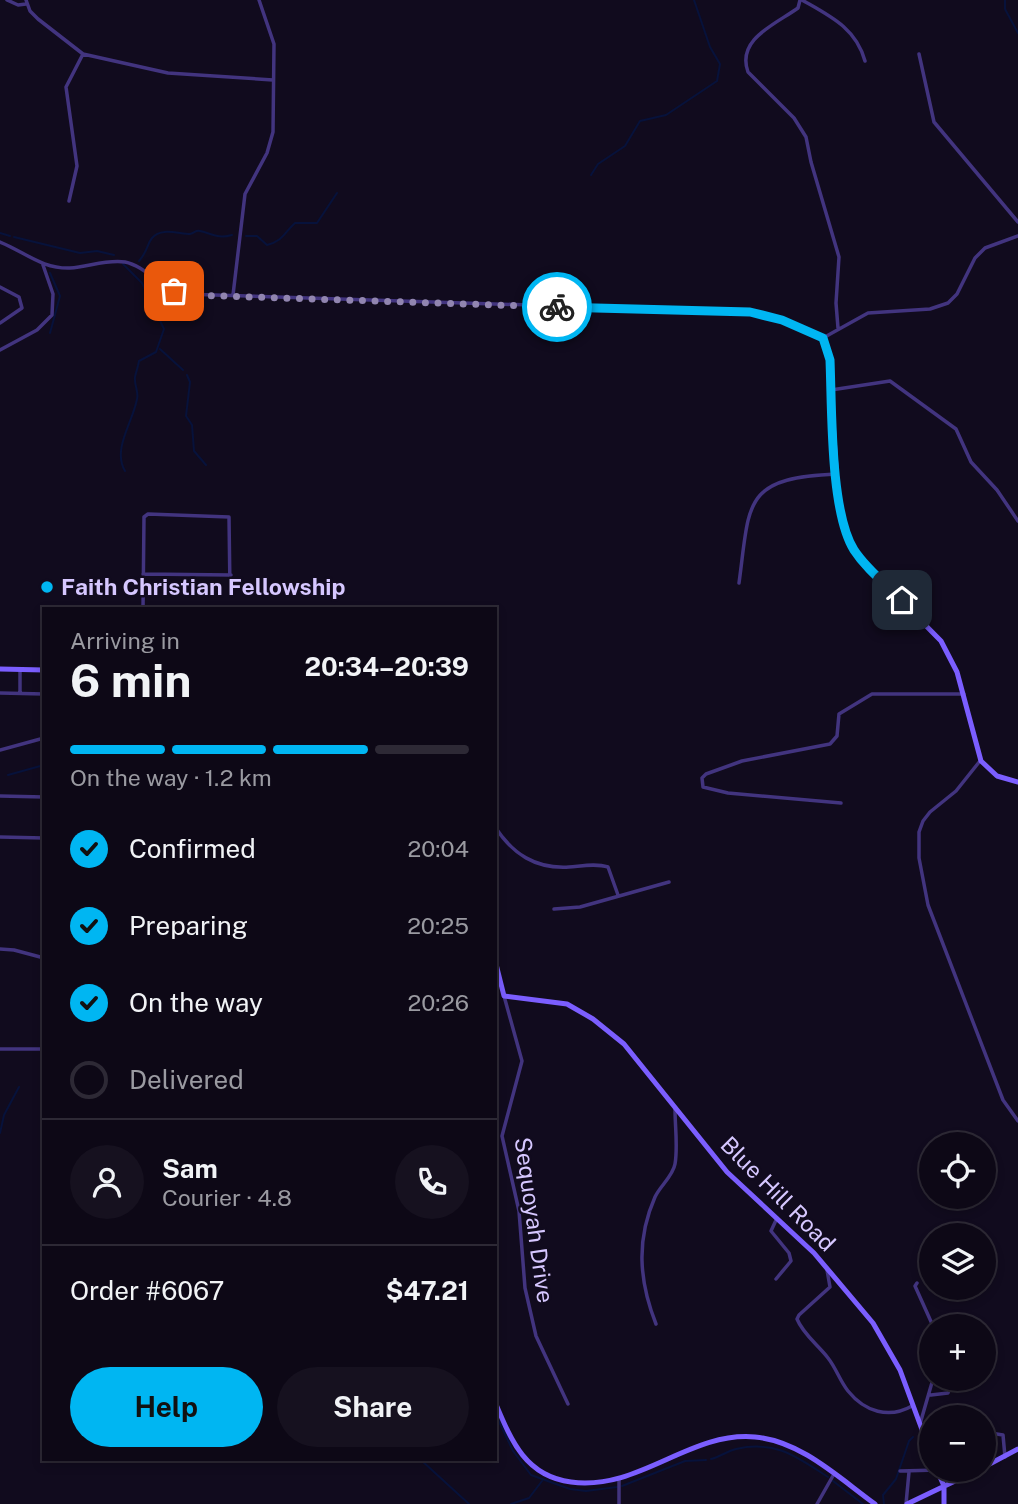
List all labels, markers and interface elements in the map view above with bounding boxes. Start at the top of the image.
pin [144,261,204,321]
icon: bag [155,272,193,310]
courier [522,272,592,342]
icon: bike [538,288,576,326]
pin [872,570,932,630]
place label: Faith Christian Fellowship [61,573,345,600]
marker: Faith Christian Fellowship [39,579,55,595]
icon: home [883,581,921,619]
text: Arriving in [70,627,180,654]
text: 20:34–20:39 [304,651,469,682]
text: 6 min [70,653,192,707]
text: On the way · 1.2 km [70,764,272,791]
icon: check [70,830,108,868]
text: Confirmed [129,833,256,864]
text: 20:04 [408,835,469,862]
icon: check [70,907,108,945]
text: Preparing [129,910,248,941]
text: 20:25 [407,912,469,939]
icon: check [70,984,108,1022]
text: On the way [129,987,263,1018]
text: 20:26 [408,989,469,1016]
text: Delivered [129,1064,244,1095]
street label: Blue Hill Road [715,1131,841,1257]
map controls [919,1132,996,1482]
button: locate [919,1132,996,1209]
street label: Sequoyah Drive [510,1135,559,1304]
button: person [70,1145,144,1219]
button: phone [395,1145,469,1219]
text: Sam [162,1153,218,1184]
text: Courier · 4.8 [162,1184,292,1211]
button: layers [919,1223,996,1300]
text: Order #6067 [70,1275,224,1306]
text: $47.21 [386,1275,469,1306]
button: + [919,1314,996,1391]
button: Help [70,1367,263,1447]
button: Share [277,1367,469,1447]
button: − [919,1405,996,1482]

